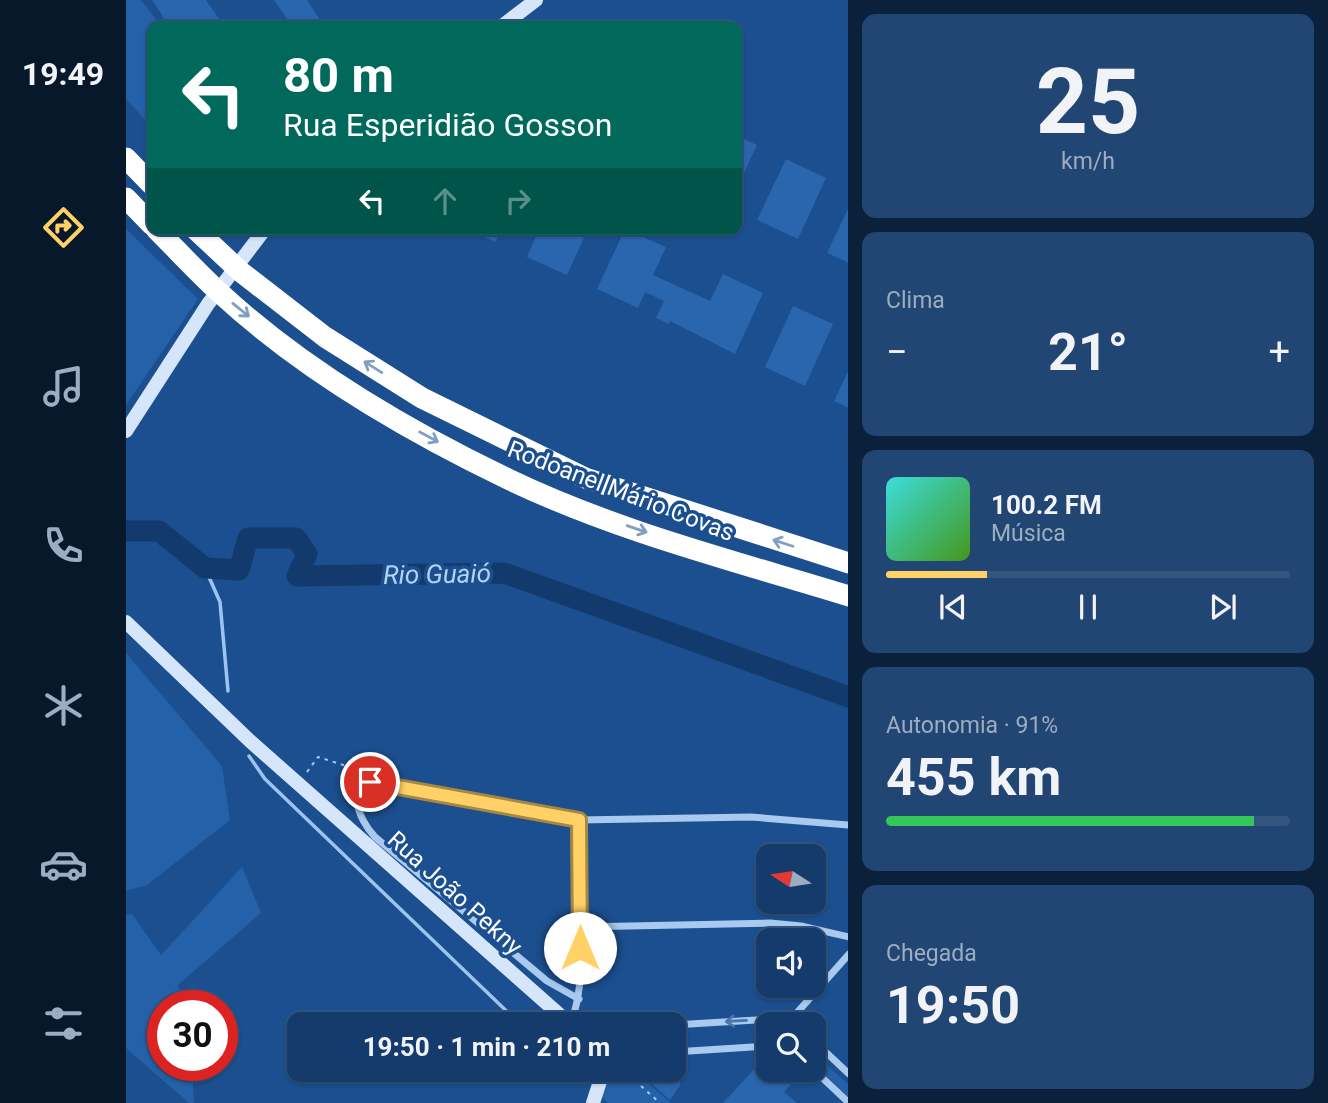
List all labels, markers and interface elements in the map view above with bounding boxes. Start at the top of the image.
text: 80 m [283,47,394,104]
icon: left [168,49,259,140]
text: 25 [1036,49,1140,155]
text: 19:49 [22,55,104,93]
text: Rua Esperidião Gosson [283,106,612,144]
text: km/h [1061,148,1115,175]
icon: left [353,182,391,220]
icon: ahead [426,182,464,220]
icon: right [499,182,537,220]
icon: directions [39,203,88,252]
text: Clima [886,287,945,314]
one-way arrow [232,302,250,318]
text: 21° [1048,322,1128,383]
text: − [886,330,908,374]
text: + [1268,330,1290,374]
one-way arrow [364,360,384,374]
icon: music [39,362,88,411]
one-way arrow [418,431,439,445]
street label: Rodoanel Mário Covas [504,435,738,547]
text: 100.2 FM [991,490,1102,520]
text: Música [991,520,1066,547]
icon: phone [39,521,88,570]
one-way arrow [626,523,648,536]
one-way arrow [773,536,795,548]
water label: Rio Guaió [383,558,491,590]
icon: previous [934,588,972,626]
icon: pause [1069,588,1107,626]
icon: next [1204,588,1242,626]
icon: climate [39,681,88,730]
text: Autonomia · 91% [886,712,1058,739]
text: 455 km [886,747,1061,808]
pin [340,752,400,812]
icon: arrive [351,763,389,801]
street label: Rua João Pekny [382,825,528,961]
icon: car [39,840,88,889]
north arrow [756,844,826,914]
map controls [756,844,826,1082]
position arrow [543,911,617,985]
button: sound [756,928,826,998]
text: Chegada [886,940,977,967]
text: 19:50 [886,975,1020,1036]
speed limit sign: 30 [147,990,238,1081]
icon: filters [39,999,88,1048]
button: search [756,1012,826,1082]
one-way arrow [725,1015,748,1028]
text: 19:50 · 1 min · 210 m [363,1032,610,1062]

